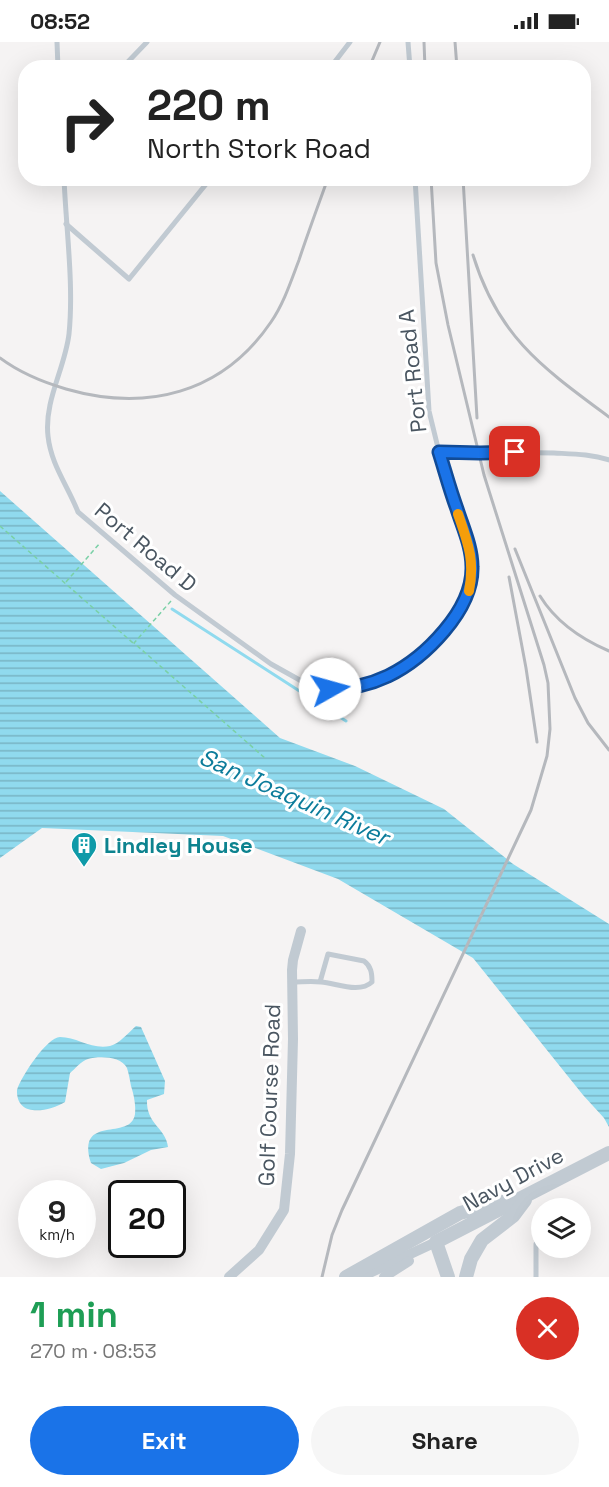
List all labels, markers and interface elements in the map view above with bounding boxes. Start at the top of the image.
text: 08:52 [30,7,90,35]
text: 220 m [147,79,271,132]
icon: right [48,84,126,162]
text: North Stork Road [147,131,371,166]
street label: Port Road A [392,308,432,434]
pin [489,426,540,477]
icon: arrive [498,435,531,468]
street label: Port Road D [89,496,203,598]
position arrow [298,657,362,721]
water label: San Joaquin River [194,741,397,854]
building icon: Lindley House [69,830,99,868]
place label: Lindley House [104,831,253,859]
street label: Golf Course Road [252,1003,286,1187]
street label: Navy Drive [458,1141,568,1217]
speed limit sign: 20 [108,1180,186,1258]
text: 9 [48,1192,66,1231]
map controls [531,1198,591,1258]
button: layers [531,1198,591,1258]
text: km/h [39,1225,75,1244]
text: 1 min [30,1292,118,1338]
button: close [516,1297,579,1360]
text: 270 m · 08:53 [30,1338,157,1364]
button: Exit [30,1406,299,1475]
button: Share [311,1406,579,1475]

